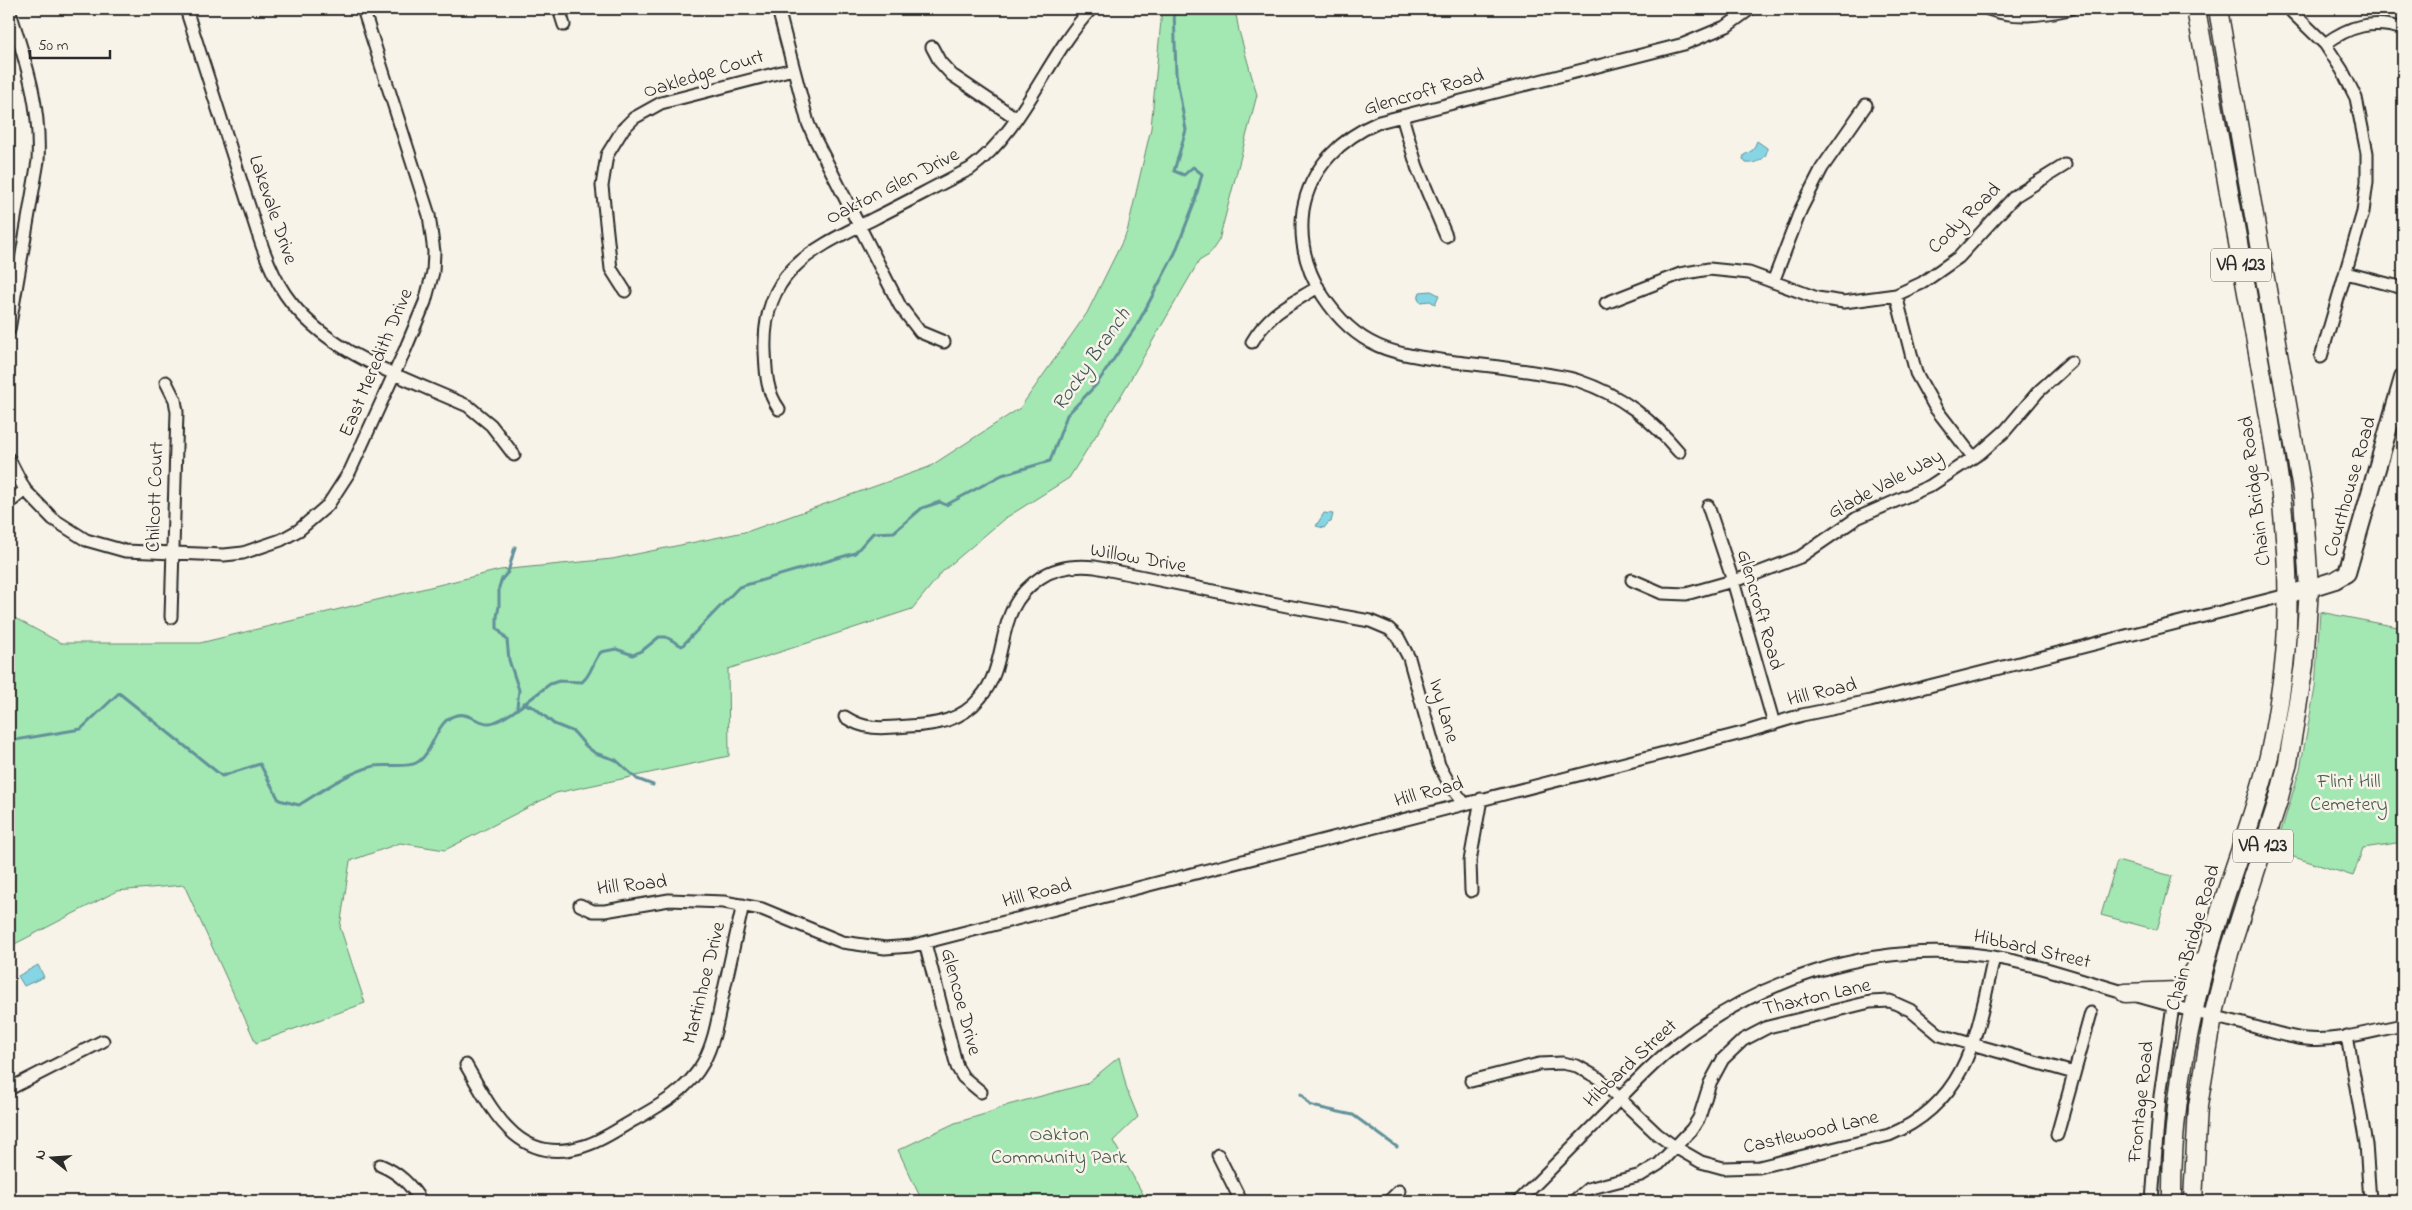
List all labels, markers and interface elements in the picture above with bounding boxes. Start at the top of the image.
scale bar [30,28,110,60]
text: 50 m [38,35,69,57]
street label: Oakledge Court [640,43,769,108]
street label: Glencroft Road [1360,62,1488,124]
street label: Oakton Glen Drive [821,141,965,233]
street label: Lakevale Drive [240,152,304,268]
street label: Cody Road [1922,177,2008,261]
road number: VA 123 [2211,248,2271,282]
street label: East Meredith Drive [333,284,421,442]
water label: Rocky Branch [1045,302,1139,418]
street label: Courthouse Road [2317,413,2385,561]
street label: Chain Bridge Road [2232,414,2281,568]
street label: Chilcott Court [140,441,172,553]
street label: Glade Vale Way [1823,442,1949,528]
street label: Willow Drive [1088,536,1188,582]
street label: Glencroft Road [1728,546,1790,674]
street label: Hill Road [1784,671,1860,715]
street label: Ivy Lane [1420,675,1466,747]
park label: Flint Hill Cemetery [2310,768,2388,820]
street label: Hill Road [1391,770,1467,816]
road number: VA 123 [2233,829,2293,862]
street label: Chain Bridge Road [2159,862,2230,1015]
street label: Hill Road [595,868,669,904]
street label: Hill Road [999,871,1075,917]
street label: Martinhoe Drive [676,919,734,1047]
street label: Hibbard Street [1971,922,2094,978]
street label: Glencoe Drive [932,945,988,1059]
street label: Thaxton Lane [1760,972,1874,1024]
street label: Hibbard Street [1577,1012,1685,1115]
street label: Frontage Road [2121,1040,2164,1165]
street label: Castlewood Lane [1741,1103,1882,1163]
park label: Oakton Community Park [991,1121,1127,1173]
north arrow [28,1132,78,1182]
text: N [30,1147,52,1162]

